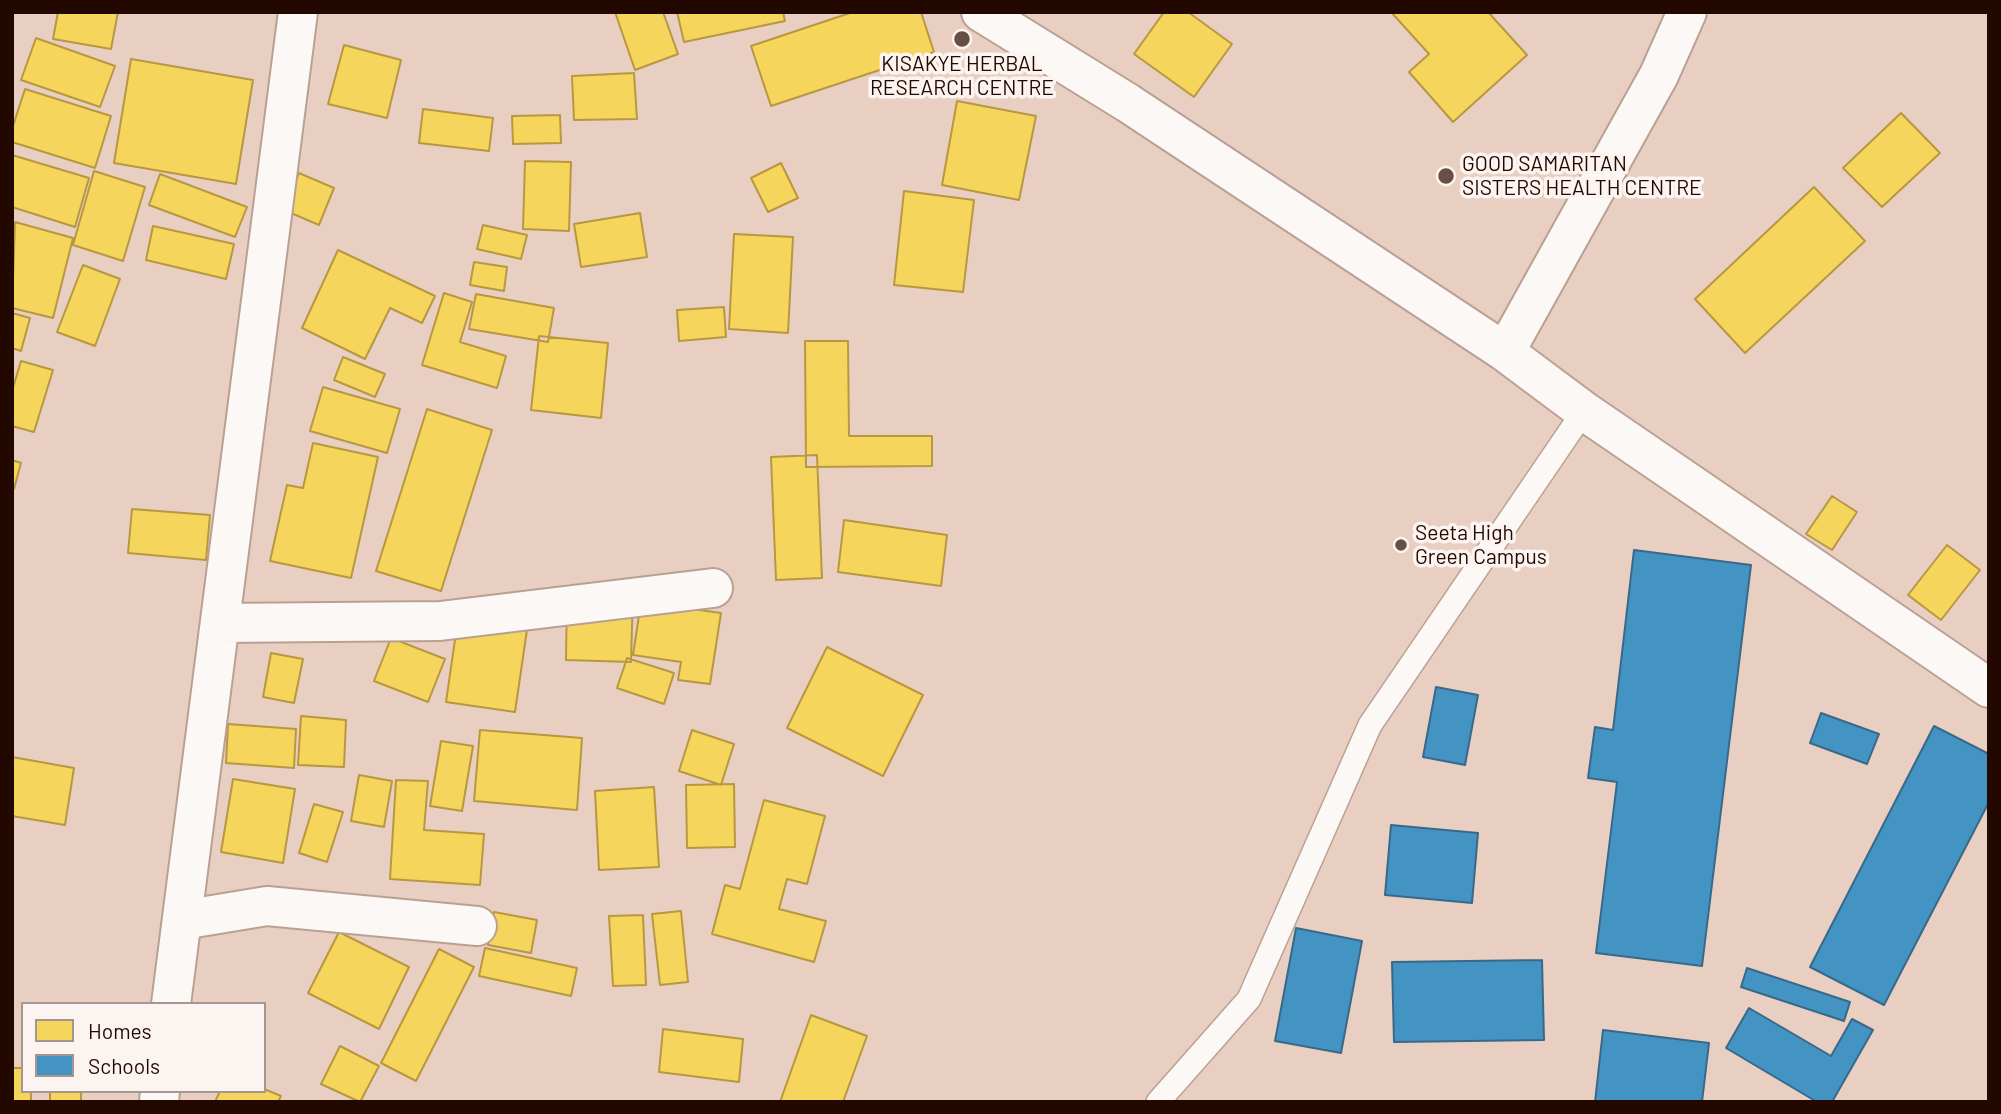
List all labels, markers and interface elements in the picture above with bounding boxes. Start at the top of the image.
marker: KISAKYE HERBAL RESEARCH CENTRE [952,29,972,49]
place label: KISAKYE HERBAL RESEARCH CENTRE [870,51,1054,101]
place label: GOOD SAMARITAN SISTERS HEALTH CENTRE [1462,151,1702,201]
marker: GOOD SAMARITAN SISTERS HEALTH CENTRE [1436,166,1456,186]
place label: Seeta High Green Campus [1415,520,1547,570]
marker: Seeta High Green Campus [1393,537,1409,553]
legend [21,1002,266,1093]
text: Homes [88,1018,152,1043]
text: Schools [88,1053,160,1078]

